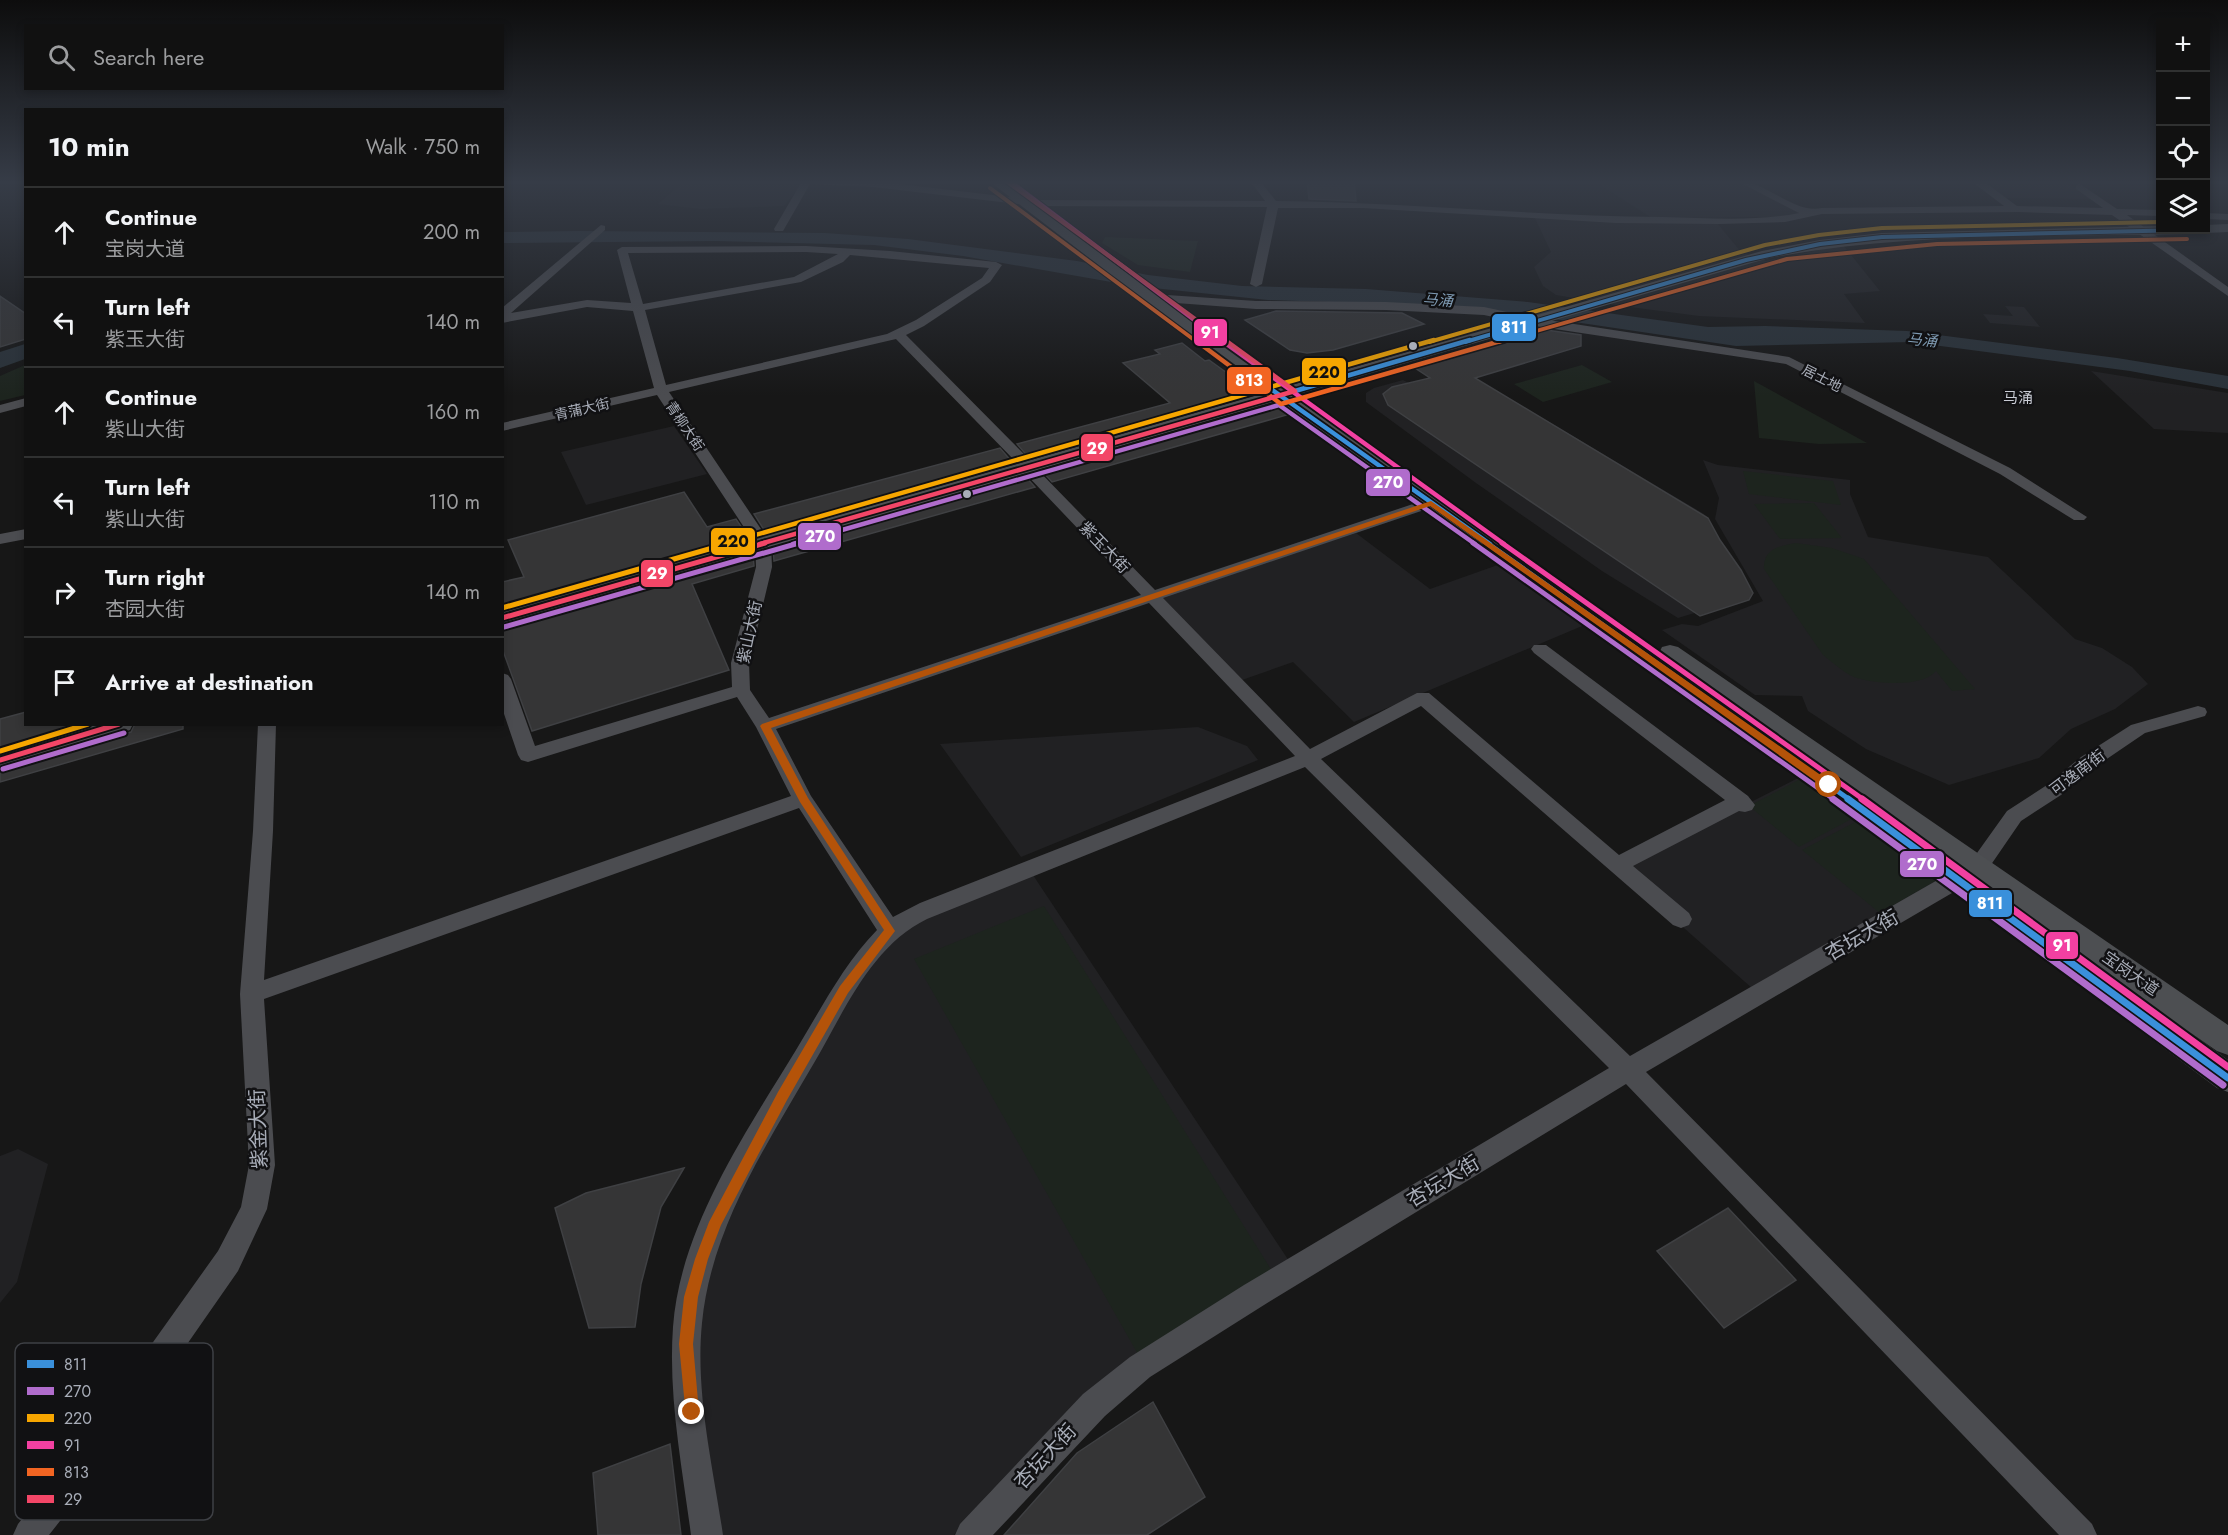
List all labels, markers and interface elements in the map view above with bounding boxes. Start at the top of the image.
map controls [2156,18,2210,234]
button: + [2156,18,2210,72]
search box [24,24,504,90]
icon: search [45,41,78,74]
text: Search here [93,41,204,73]
button: − [2156,72,2210,126]
button: locate [2156,126,2210,180]
text: 10 min [48,128,130,166]
text: Walk · 750 m [366,133,480,162]
button: layers [2156,180,2210,234]
text: Continue [105,201,197,233]
icon: ahead [48,216,81,249]
text: 200 m [423,218,480,247]
text: 宝岗大道 [105,235,185,264]
water label: 马涌 [1422,288,1456,312]
text: Turn left [105,291,190,323]
icon: left [48,306,81,339]
text: 140 m [426,308,480,337]
line badge: 811 [1491,313,1537,342]
text: 811 [1501,316,1527,339]
line badge: 91 [1193,318,1228,347]
text: 91 [1201,321,1219,344]
text: 紫玉大街 [105,325,185,354]
water label: 马涌 [1906,327,1940,353]
unlabelled marker [1407,340,1419,352]
line badge: 220 [1301,357,1347,386]
street label: 居士地 [1799,360,1845,396]
text: 220 [1308,361,1340,384]
line badge: 813 [1226,366,1272,395]
text: 813 [1235,369,1263,392]
text: Continue [105,381,197,413]
district label: 马涌 [2003,387,2033,409]
street label: 青蒲大街 [552,393,612,425]
icon: ahead [48,396,81,429]
street label: 青柳大街 [661,397,709,455]
text: 160 m [426,398,480,427]
text: 紫山大街 [105,415,185,444]
line badge: 29 [1080,433,1114,462]
text: 29 [1086,437,1108,460]
line badge: 270 [1365,468,1411,497]
text: Turn left [105,471,190,503]
text: 270 [1373,471,1403,494]
icon: left [48,486,81,519]
text: 110 m [428,488,480,517]
unlabelled marker [961,488,973,500]
text: 紫山大街 [105,505,185,534]
street label: 紫玉大街 [1074,516,1135,578]
line badge: 270 [797,522,842,551]
text: 270 [805,525,835,548]
line badge: 220 [710,527,756,556]
text: 220 [717,530,749,553]
line badge: 29 [640,559,674,588]
text: Turn right [105,561,205,593]
text: 29 [646,562,668,585]
icon: right [48,576,81,609]
text: 140 m [426,578,480,607]
text: 杏园大街 [105,595,185,624]
street label: 紫山大街 [732,598,767,666]
icon: arrive [48,666,81,699]
text: Arrive at destination [105,666,314,698]
street label: 可逸南街 [2045,744,2110,801]
route start [1815,771,1841,797]
line badge: 270 [1899,850,1945,878]
text: 270 [1907,853,1937,876]
line badge: 811 [1968,889,2013,918]
text: 811 [1977,892,2003,915]
street label: 杏坛大街 [1820,903,1904,968]
line badge: 91 [2045,931,2079,960]
text: 91 [2053,934,2071,957]
street label: 宝岗大道 [2098,946,2164,1001]
street label: 紫金大街 [243,1089,274,1169]
street label: 杏坛大街 [1402,1148,1485,1214]
legend [15,1343,213,1520]
text: 811 [64,1353,87,1376]
text: 270 [64,1380,91,1403]
route end [678,1398,704,1424]
text: 220 [64,1407,92,1430]
street label: 杏坛大街 [1007,1417,1083,1495]
text: 91 [64,1434,80,1457]
text: 813 [64,1461,89,1484]
text: 29 [64,1488,82,1511]

